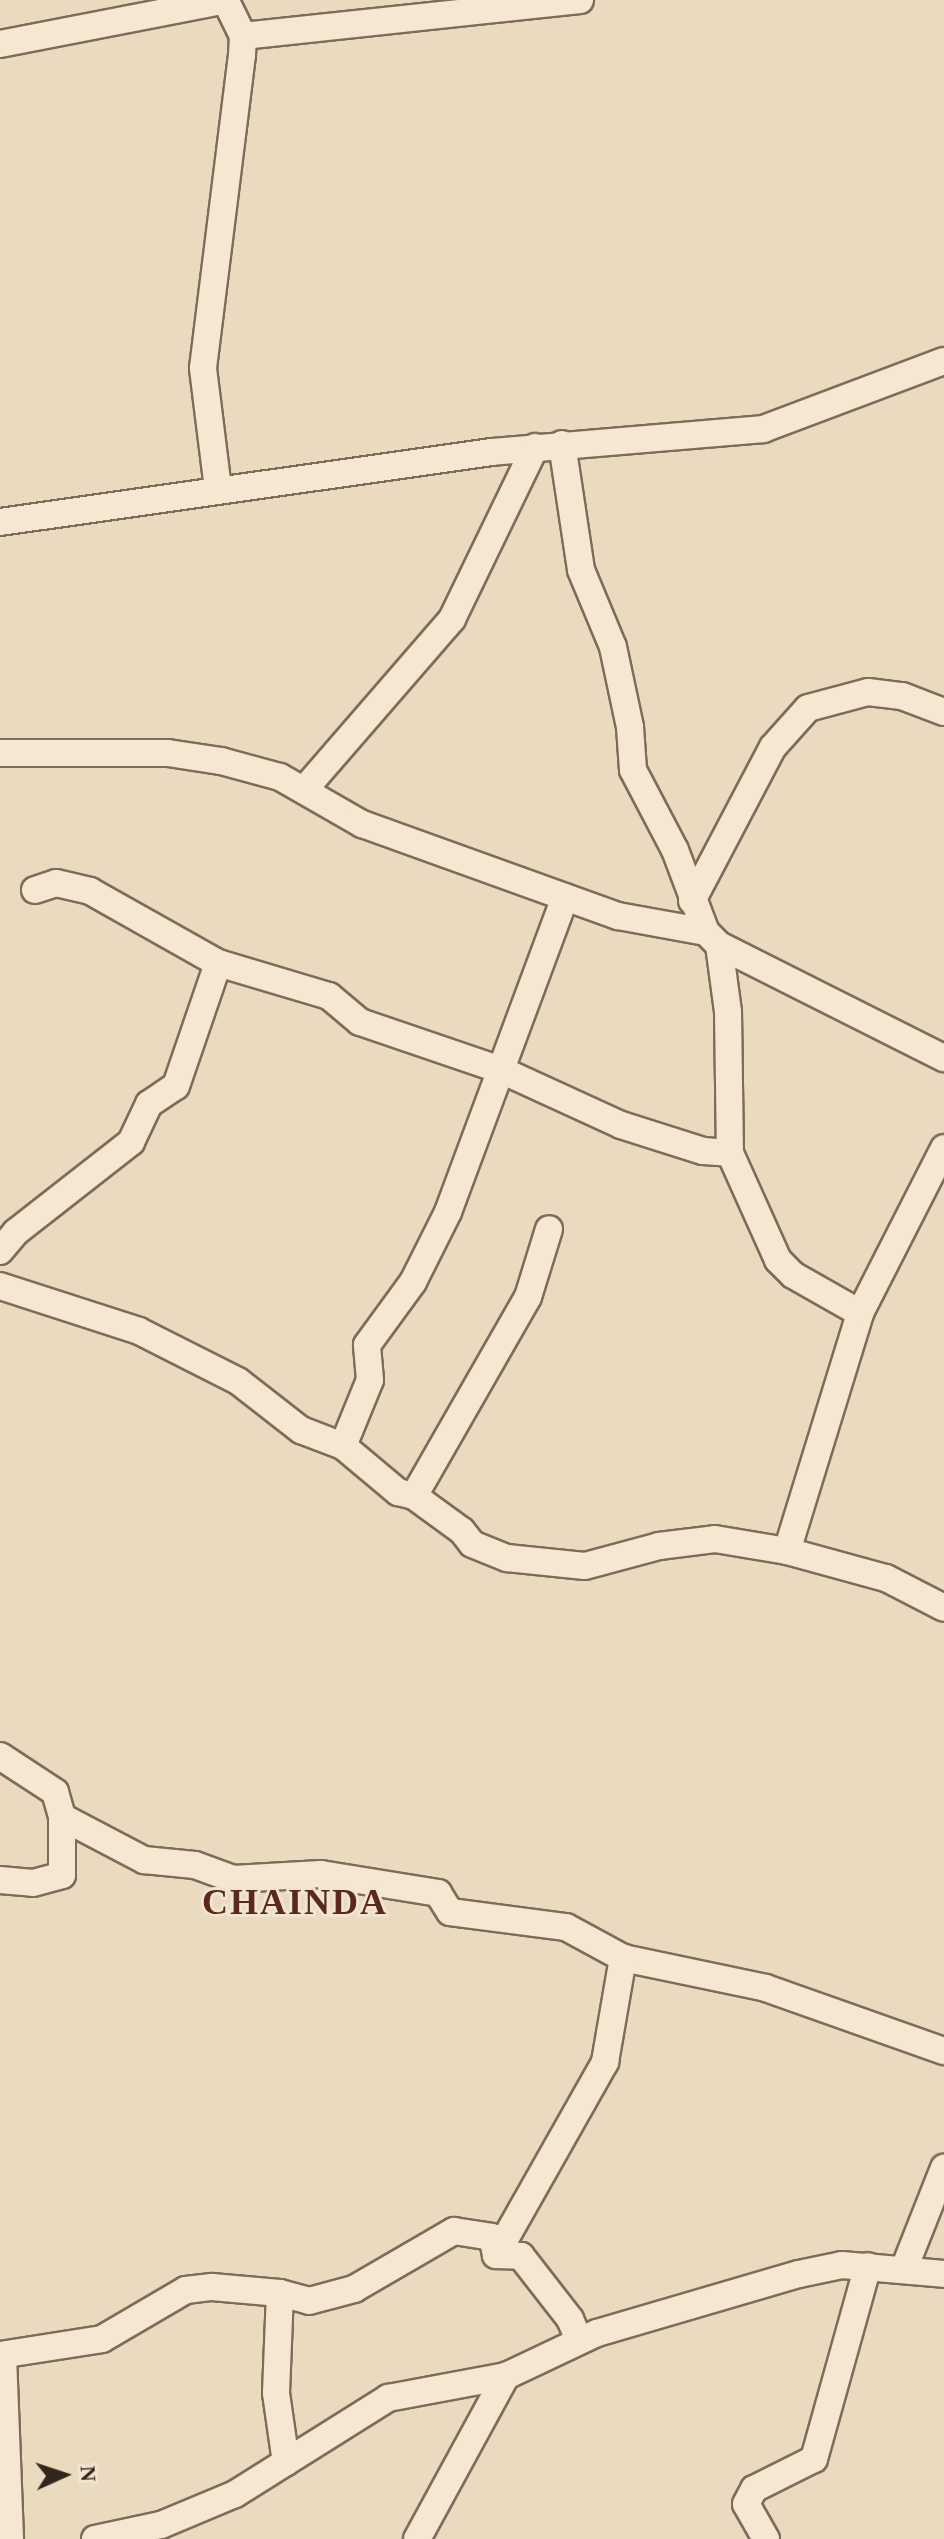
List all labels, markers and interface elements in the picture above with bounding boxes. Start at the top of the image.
district label: CHAINDA [202,1881,388,1925]
north arrow [24,2435,104,2515]
text: N [76,2465,101,2482]

